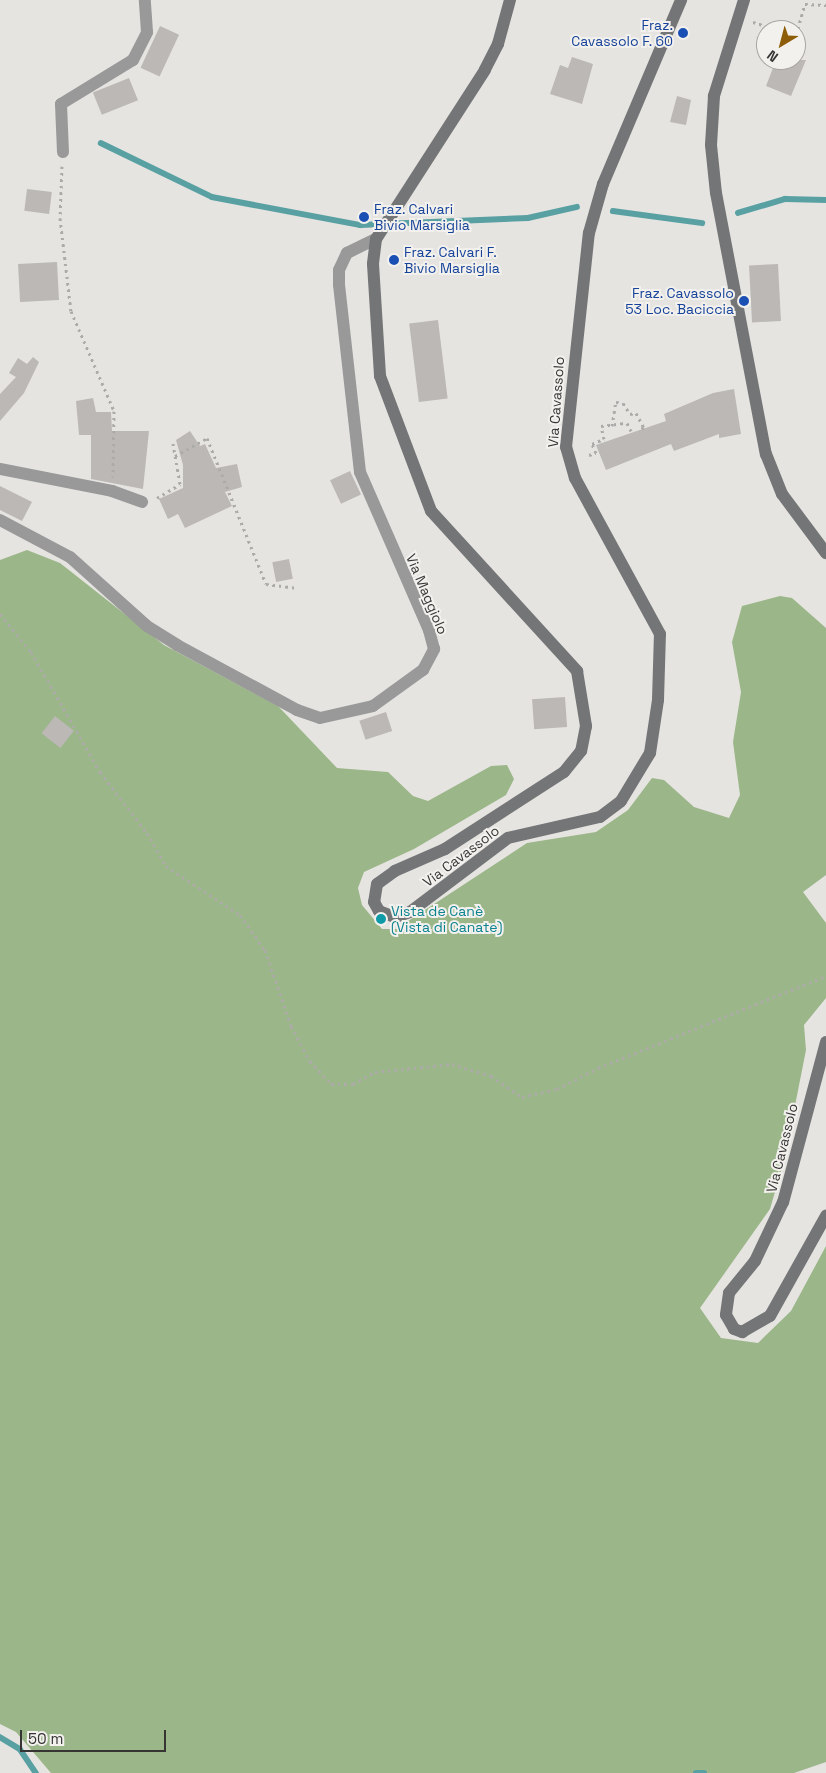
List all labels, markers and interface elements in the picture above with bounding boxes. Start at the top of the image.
place label: Fraz. Cavassolo F. 60 [571,17,673,49]
north arrow [756,20,806,70]
marker: Fraz. Cavassolo F. 60 [677,27,689,39]
text: N [763,46,782,66]
place label: Fraz. Calvari Bivio Marsiglia [374,201,470,233]
marker: Fraz. Calvari Bivio Marsiglia [358,211,370,223]
place label: Fraz. Calvari F. Bivio Marsiglia [404,244,500,276]
marker: Fraz. Calvari F. Bivio Marsiglia [388,254,400,266]
place label: Fraz. Cavassolo 53 Loc. Baciccia [625,285,734,318]
marker: Fraz. Cavassolo 53 Loc. Baciccia [738,295,750,307]
street label: Via Cavassolo [544,356,568,448]
street label: Via Maggiolo [402,551,452,637]
street label: Via Cavassolo [420,822,502,890]
place label: Vista de Canè (Vista di Canate) [391,903,503,936]
marker: Vista de Canè (Vista di Canate) [375,913,387,925]
street label: Via Cavassolo [763,1102,801,1194]
scale bar [22,1720,169,1752]
text: 50 m [28,1729,63,1748]

